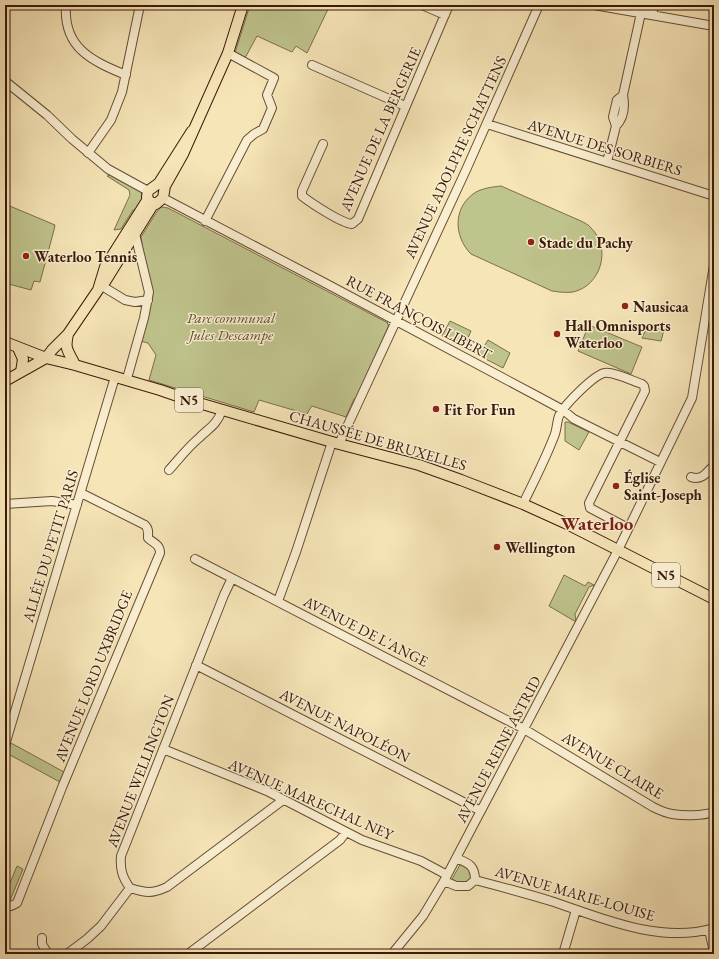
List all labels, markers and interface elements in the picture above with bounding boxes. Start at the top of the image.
street label: AVENUE DE LA BERGERIE [335,43,425,215]
street label: AVENUE ADOLPHE SCHATTENS [399,53,510,262]
street label: AVENUE DES SORBIERS [525,114,684,179]
place label: Stade du Pachy [539,233,634,252]
marker: Stade du Pachy [526,237,536,247]
place label: Waterloo Tennis [34,247,137,266]
marker: Waterloo Tennis [21,251,31,261]
street label: RUE FRANÇOIS LIBERT [343,271,496,364]
place label: Nausicaa [633,297,689,316]
marker: Nausicaa [620,301,630,311]
park label: Parc communal Jules Descampe [186,308,276,344]
place label: Hall Omnisports Waterloo [565,316,671,352]
marker: Hall Omnisports Waterloo [552,329,562,339]
road number: N5 [175,388,203,412]
place label: Fit For Fun [444,400,516,419]
marker: Fit For Fun [431,404,441,414]
street label: CHAUSSÉE DE BRUXELLES [287,406,469,474]
street label: ALLÉE DU PETIT PARIS [17,468,82,625]
place label: Église Saint-Joseph [624,468,703,504]
marker: Église Saint-Joseph [611,481,621,491]
district label: Waterloo [561,511,634,536]
place label: Wellington [505,538,576,557]
marker: Wellington [492,542,502,552]
road number: N5 [652,563,680,587]
street label: AVENUE LORD UXBRIDGE [49,587,136,766]
street label: AVENUE DE L'ANGE [300,591,432,671]
street label: AVENUE REINE ASTRID [451,672,545,826]
street label: AVENUE NAPOLÉON [276,683,413,766]
street label: AVENUE WELLINGTON [102,692,178,851]
street label: AVENUE CLAIRE [558,727,668,803]
street label: AVENUE MARECHAL NEY [225,754,397,844]
street label: AVENUE MARIE-LOUISE [492,861,658,925]

